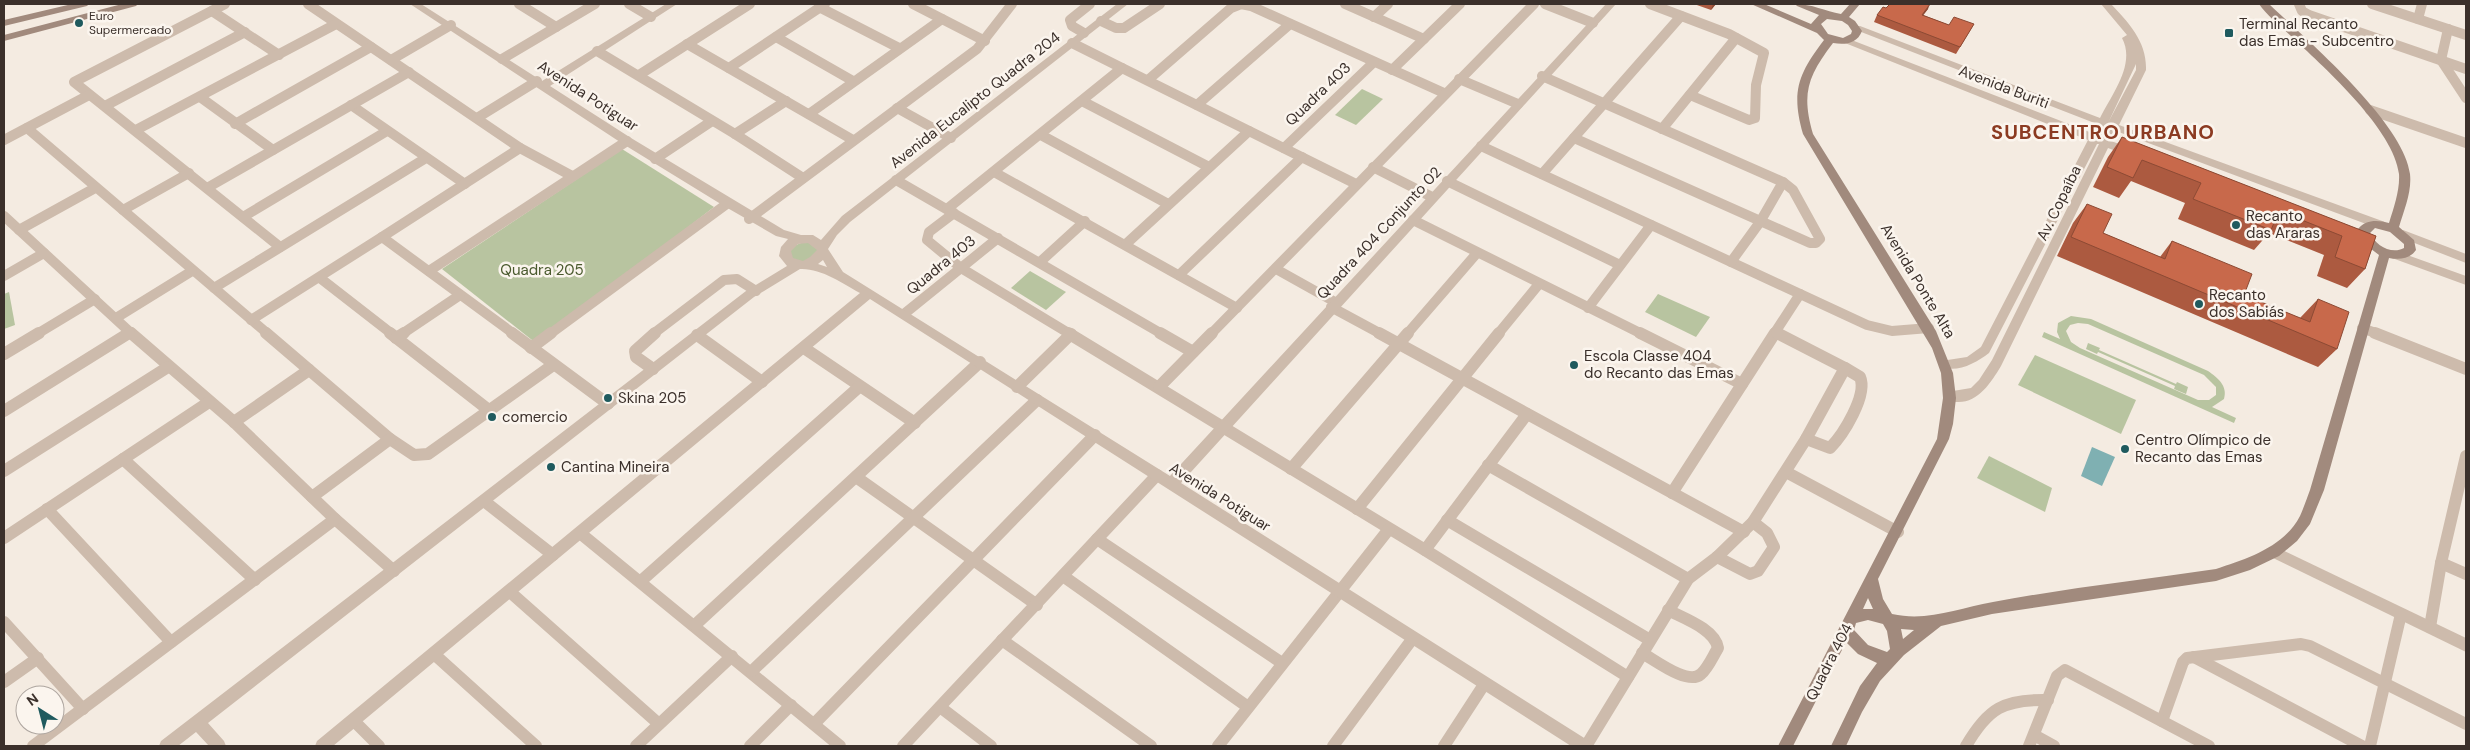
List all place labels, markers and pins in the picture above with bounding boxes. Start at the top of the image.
place label: Euro Supermercado [89,8,171,38]
place label: Terminal Recanto das Emas - Subcentro [2239,14,2394,51]
marker: Euro Supermercado [73,17,85,29]
marker: Terminal Recanto das Emas - Subcentro [2223,27,2235,39]
place label: Recanto das Araras [2246,206,2320,243]
marker: Recanto das Araras [2230,219,2242,231]
place label: Recanto dos Sabiás [2209,285,2284,322]
marker: Recanto dos Sabiás [2193,298,2205,310]
place label: Escola Classe 404 do Recanto das Emas [1584,346,1734,383]
marker: Escola Classe 404 do Recanto das Emas [1568,359,1580,371]
place label: Skina 205 [618,388,687,408]
marker: Skina 205 [602,392,614,404]
place label: comercio [502,407,568,427]
marker: comercio [486,411,498,423]
place label: Centro Olímpico de Recanto das Emas [2135,430,2271,467]
marker: Centro Olímpico de Recanto das Emas [2119,443,2131,455]
place label: Cantina Mineira [561,457,669,477]
marker: Cantina Mineira [545,461,557,473]

